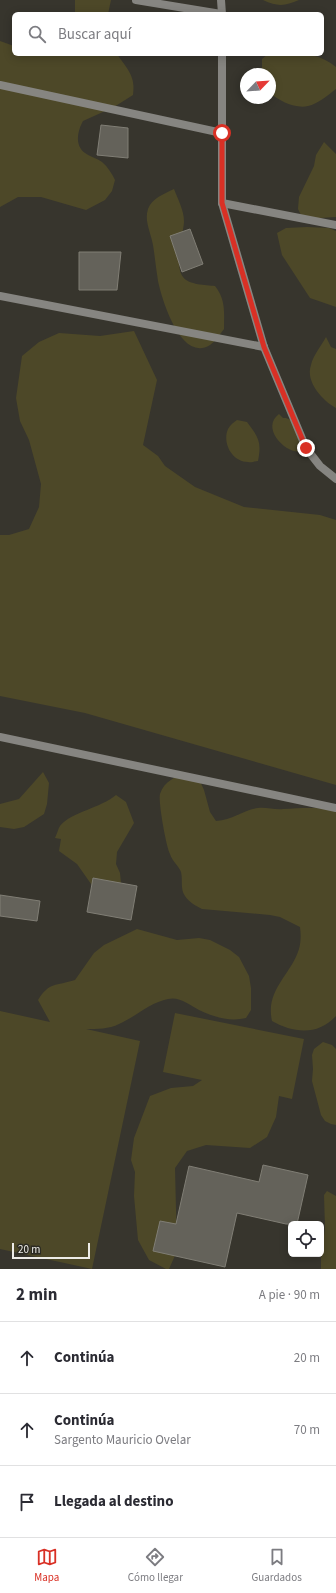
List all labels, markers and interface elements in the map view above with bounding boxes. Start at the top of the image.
search box [12,12,324,56]
icon: search [26,23,48,45]
text: Buscar aquí [58,24,131,45]
north arrow [240,68,276,104]
route start [213,124,231,142]
route end [297,439,315,457]
map controls [288,1221,324,1257]
button: locate [288,1221,324,1257]
scale bar [12,1241,90,1260]
text: 20 m [18,1242,40,1257]
text: 2 min [16,1283,57,1307]
text: A pie · 90 m [259,1286,320,1304]
icon: ahead [16,1347,38,1369]
text: Continúa [54,1347,115,1368]
text: 20 m [294,1349,320,1367]
text: Continúa [54,1410,115,1431]
icon: ahead [16,1419,38,1441]
text: 70 m [294,1421,320,1439]
text: Sargento Mauricio Ovelar [54,1431,191,1449]
icon: arrive [16,1491,38,1513]
text: Llegada al destino [54,1491,174,1512]
tab: Mapa [34,1546,59,1585]
tab: Cómo llegar [128,1546,183,1585]
tab: Guardados [251,1546,302,1585]

